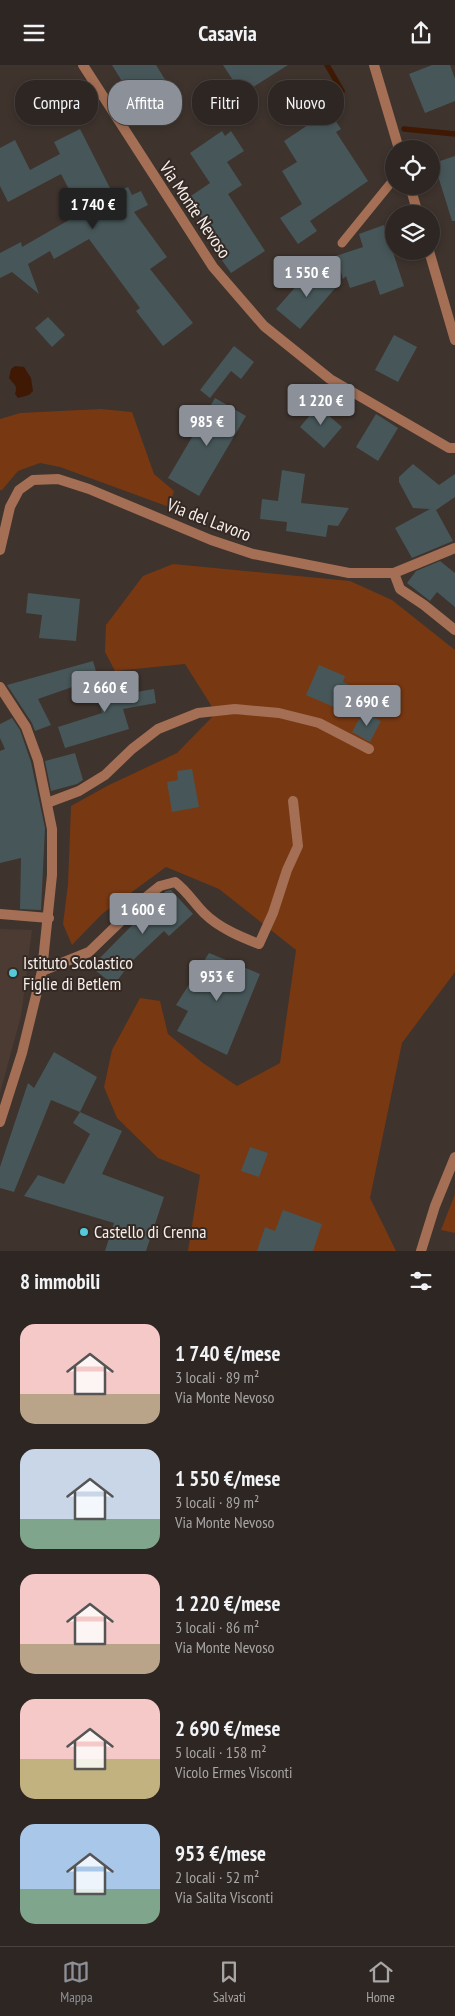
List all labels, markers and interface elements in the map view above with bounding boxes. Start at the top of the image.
icon: menu [20,19,48,47]
text: Casavia [198,19,257,47]
icon: share [407,19,435,47]
chip: Compra [15,80,98,125]
chip: Affitta [108,80,182,125]
chip: Filtri [192,80,258,125]
chip: Nuovo [268,80,344,125]
map controls [385,140,440,260]
button: locate [385,140,440,195]
street label: Via Monte Nevoso [154,156,236,263]
pin: 1 740 € [47,187,139,230]
text: 1 740 € [71,194,115,214]
button: layers [385,205,440,260]
pin: 1 550 € [261,255,353,298]
text: 1 550 € [285,262,329,282]
pin: 1 220 € [275,383,367,426]
text: 1 220 € [299,390,343,410]
pin: 985 € [172,405,242,447]
text: 985 € [190,411,224,431]
street label: Via del Lavoro [163,493,255,546]
pin: 2 660 € [59,671,151,713]
text: 2 660 € [83,677,127,697]
pin: 2 690 € [321,685,413,727]
text: 2 690 € [345,691,389,711]
pin: 1 600 € [97,893,189,935]
text: 1 600 € [121,899,165,919]
place label: Istituto Scolastico Figlie di Betlem [23,951,133,995]
pin: 953 € [182,959,252,1002]
text: 953 € [200,966,234,986]
marker: Istituto Scolastico Figlie di Betlem [7,967,19,979]
place label: Castello di Crenna [94,1220,206,1243]
marker: Castello di Crenna [78,1226,90,1238]
icon: filters [407,1267,435,1295]
text: 8 immobili [20,1268,100,1295]
text: 1 740 €/mese [175,1340,280,1367]
icon: home [60,1344,120,1404]
text: 3 locali · 89 m² [175,1367,259,1387]
text: Via Monte Nevoso [175,1387,274,1407]
text: 1 550 €/mese [175,1465,280,1492]
icon: home [60,1469,120,1529]
text: 3 locali · 89 m² [175,1492,259,1512]
text: Via Monte Nevoso [175,1512,274,1532]
text: 1 220 €/mese [175,1590,280,1617]
icon: home [60,1594,120,1654]
text: 3 locali · 86 m² [175,1617,259,1637]
text: Via Monte Nevoso [175,1637,274,1657]
text: 2 690 €/mese [175,1715,280,1742]
icon: home [60,1719,120,1779]
text: 5 locali · 158 m² [175,1742,266,1762]
text: Vicolo Ermes Visconti [175,1762,292,1782]
text: 953 €/mese [175,1840,266,1867]
icon: home [60,1844,120,1904]
text: 2 locali · 52 m² [175,1867,259,1887]
text: Via Salita Visconti [175,1887,273,1907]
tab: Mappa [60,1958,93,2006]
tab: Salvati [213,1958,246,2006]
tab: Home [366,1958,395,2006]

